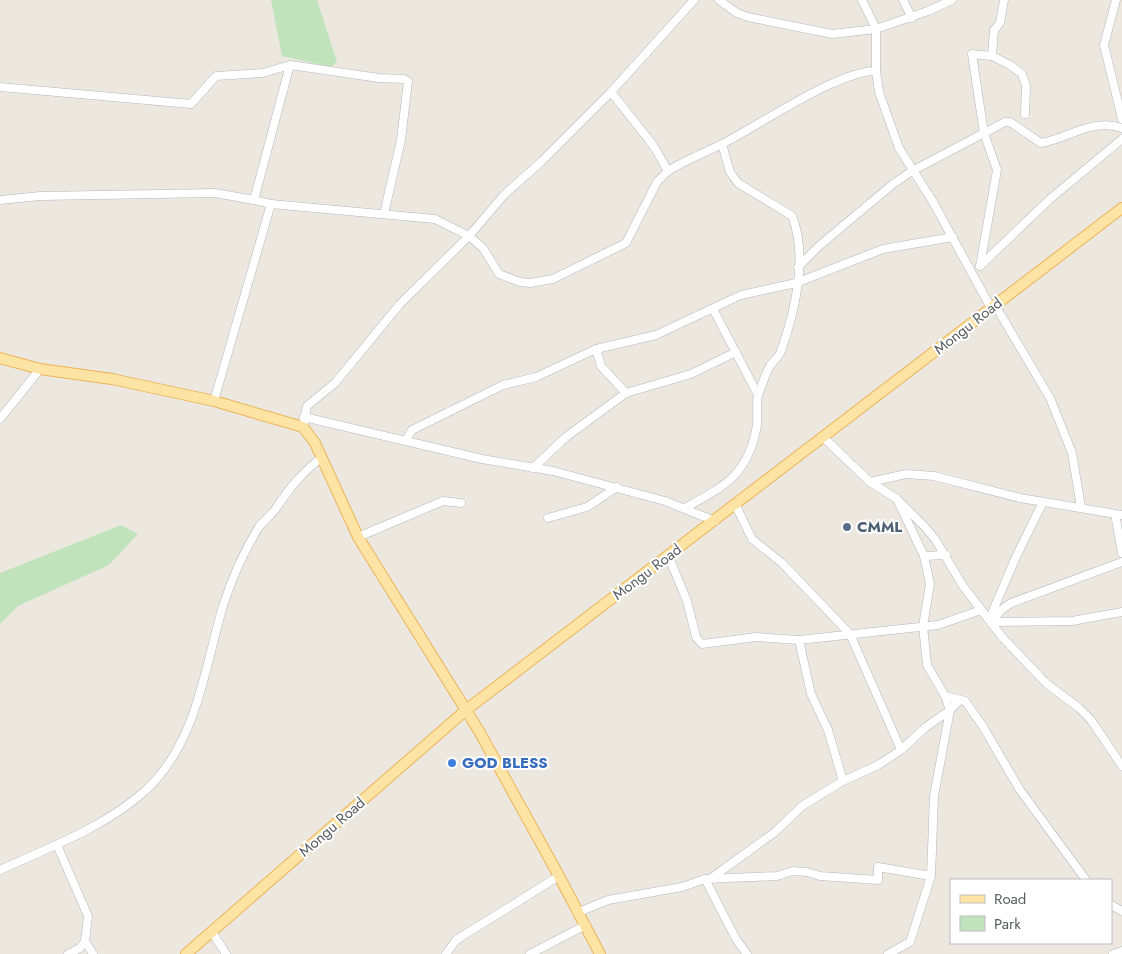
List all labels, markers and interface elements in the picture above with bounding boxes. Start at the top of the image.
street label: Mongu Road [929,292,1007,360]
place label: CMML [857,516,902,538]
marker: CMML [841,521,853,533]
street label: Mongu Road [608,539,686,605]
place label: GOD BLESS [462,752,548,774]
marker: GOD BLESS [446,757,458,769]
street label: Mongu Road [294,792,370,862]
legend [950,879,1112,944]
text: Road [994,888,1026,910]
text: Park [994,913,1021,935]

